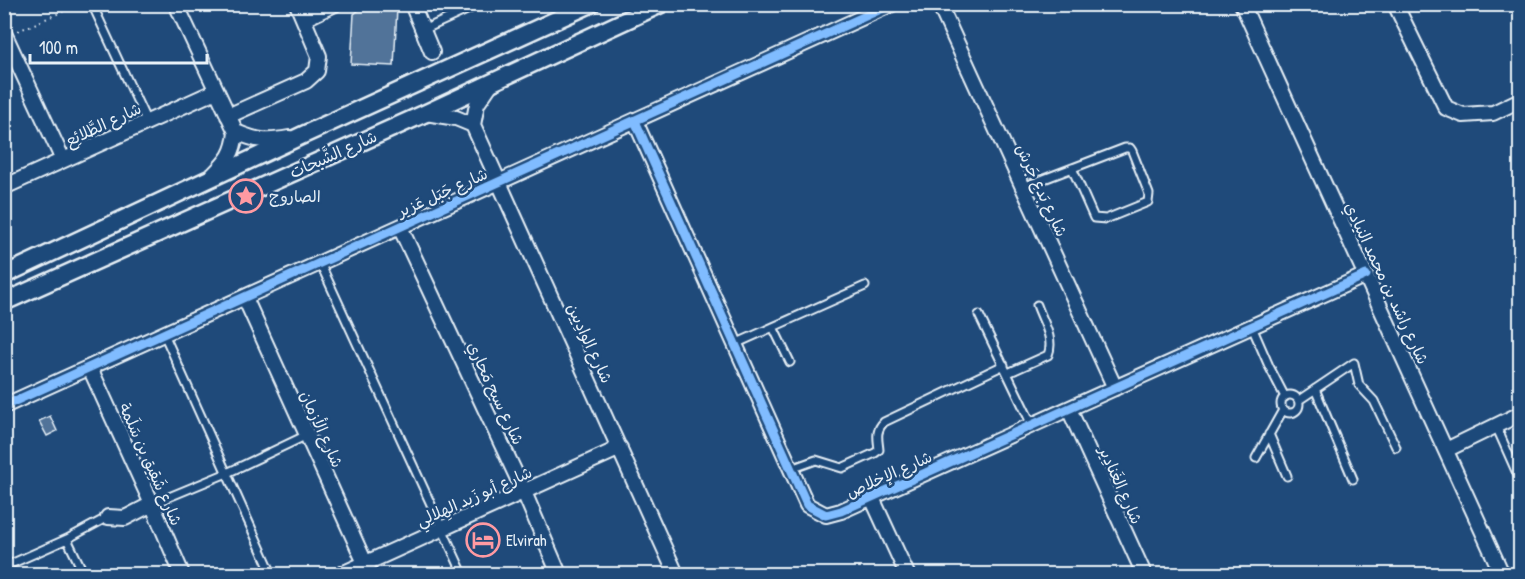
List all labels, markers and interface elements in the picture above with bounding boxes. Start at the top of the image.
scale bar [30,27,207,65]
text: 100 m [39,35,78,60]
street label: شارع الطَّلائِع [61,97,145,152]
street label: شارع الشَّبحات [286,125,381,184]
street label: شارع بَدع جَرش [1010,140,1073,240]
street label: شارع جَبَل عَزير [391,162,491,223]
place icon: الصاروج [228,178,264,214]
place label: الصاروج [269,185,321,207]
street label: شارع راشد بن محمد النيادي [1339,198,1434,368]
street label: شارع الوادِيين [561,299,618,387]
street label: شارع سيح مَحاري [462,338,530,449]
street label: شارع الأزمان [294,387,349,471]
street label: شارع شَقِيق بن سَلَمة [113,399,188,529]
street label: شارع الغَنادِير [1092,441,1148,528]
street label: شارع الإخلاص [843,445,936,504]
street label: شارع أبو زَيد الهِلالِي [413,461,537,535]
hotel icon: Elvirah [465,522,501,558]
place label: Elvirah [506,529,547,551]

